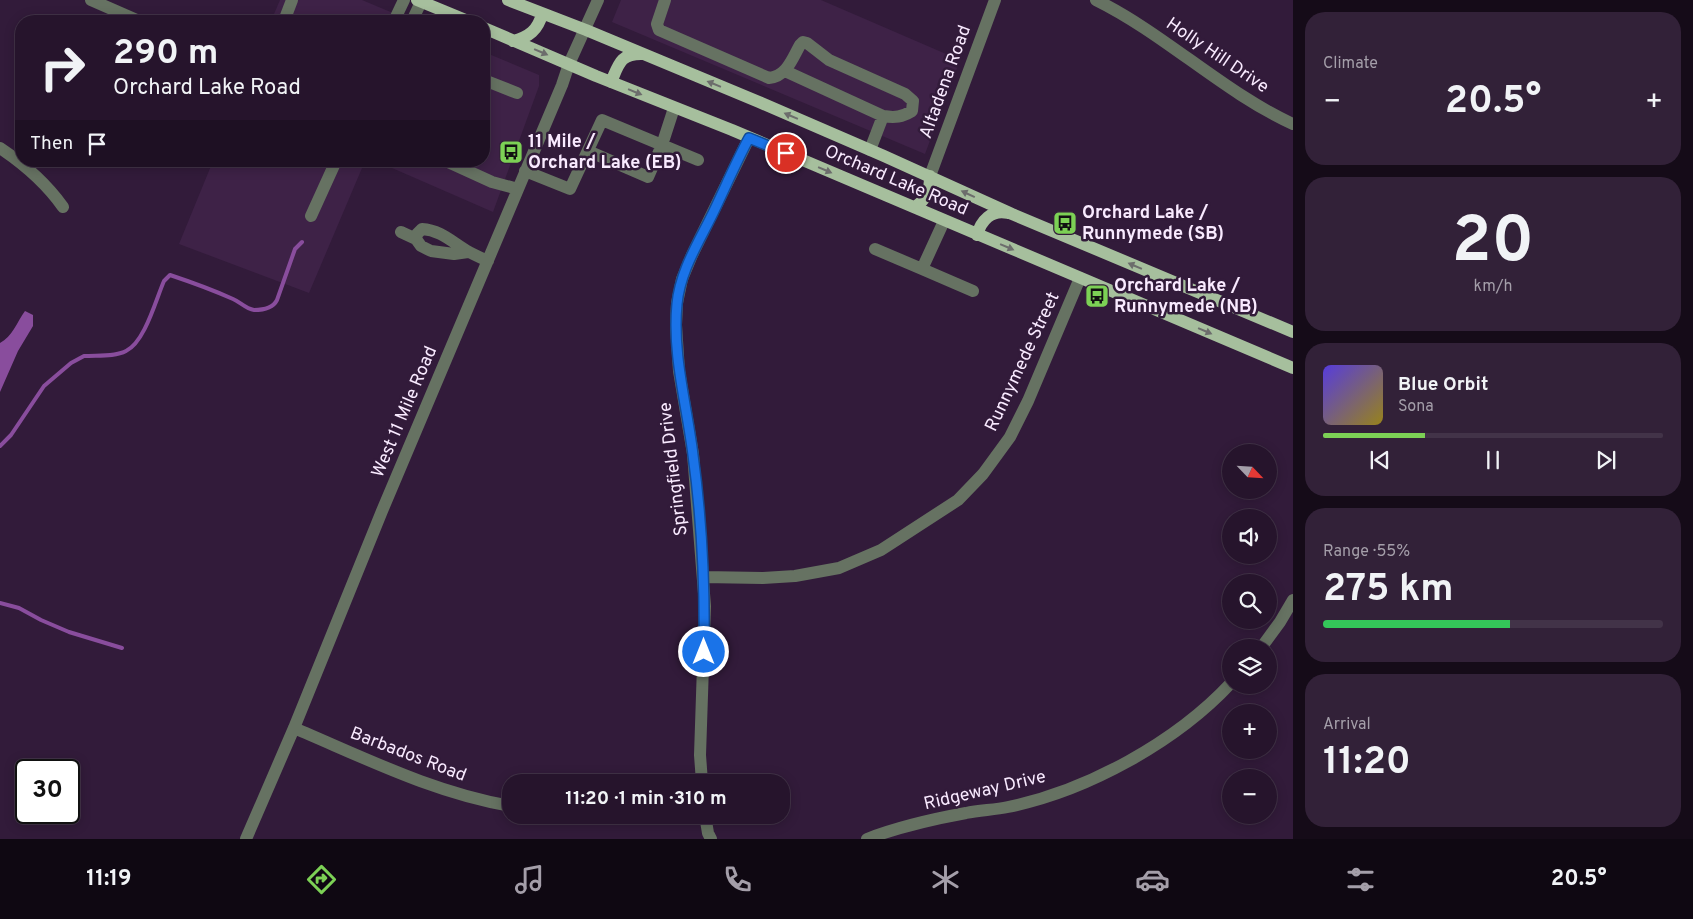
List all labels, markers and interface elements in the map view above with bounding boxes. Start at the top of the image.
street label: Holly Hill Drive [1161,13,1273,99]
street label: Altadena Road [915,22,977,142]
text: 290 m [113,32,218,76]
icon: right [30,35,95,100]
one-way arrow [534,48,549,56]
text: Climate [1323,54,1378,74]
text: Orchard Lake Road [113,75,301,102]
text: 20.5° [1445,78,1541,127]
one-way arrow [707,79,721,87]
text: − [1323,85,1341,121]
text: + [1645,85,1663,121]
one-way arrow [628,88,642,96]
one-way arrow [784,111,798,119]
icon: arrive [83,130,111,158]
place label: 11 Mile / Orchard Lake (EB) [528,131,682,175]
text: Then [30,132,73,156]
pin [765,132,807,174]
bus stop icon: 11 Mile / Orchard Lake (EB) [498,139,524,165]
icon: arrive [772,139,800,167]
street label: Orchard Lake Road [821,140,971,222]
one-way arrow [818,166,832,174]
one-way arrow [961,189,975,197]
place label: Orchard Lake / Runnymede (SB) [1082,202,1224,246]
text: 20 [1452,203,1534,285]
bus stop icon: Orchard Lake / Runnymede (SB) [1052,210,1078,236]
one-way arrow [999,244,1014,252]
one-way arrow [1128,261,1142,269]
place label: Orchard Lake / Runnymede (NB) [1114,275,1258,319]
text: km/h [1474,277,1512,297]
bus stop icon: Orchard Lake / Runnymede (NB) [1084,283,1110,309]
street label: Runnymede Street [981,289,1065,435]
one-way arrow [1198,327,1212,335]
street label: West 11 Mile Road [367,343,443,481]
text: Blue Orbit [1398,373,1488,397]
text: Sona [1398,397,1434,417]
street label: Springfield Drive [654,401,694,537]
north arrow [1222,444,1278,499]
map controls [1222,444,1277,824]
icon: previous [1366,446,1394,474]
icon: pause [1479,446,1507,474]
icon: next [1592,446,1620,474]
button: sound [1222,509,1277,564]
text: Range · 55% [1323,542,1410,562]
text: 275 km [1323,566,1454,615]
button: search [1222,574,1277,629]
position arrow [677,625,729,677]
button: layers [1222,639,1277,694]
button: + [1222,704,1277,759]
text: Arrival [1323,715,1371,735]
street label: Barbados Road [346,722,470,788]
text: 11:20 [1323,739,1411,788]
speed limit sign: 30 [15,759,80,824]
street label: Ridgeway Drive [922,766,1048,816]
button: − [1222,769,1277,824]
text: 11:20 · 1 min · 310 m [565,787,727,811]
icon: directions [304,862,339,897]
icon: music [512,862,547,897]
icon: phone [720,862,755,897]
icon: climate [928,862,963,897]
icon: car [1135,862,1170,897]
icon: filters [1343,862,1378,897]
text: 11:19 [86,866,132,893]
text: 20.5° [1551,866,1607,893]

